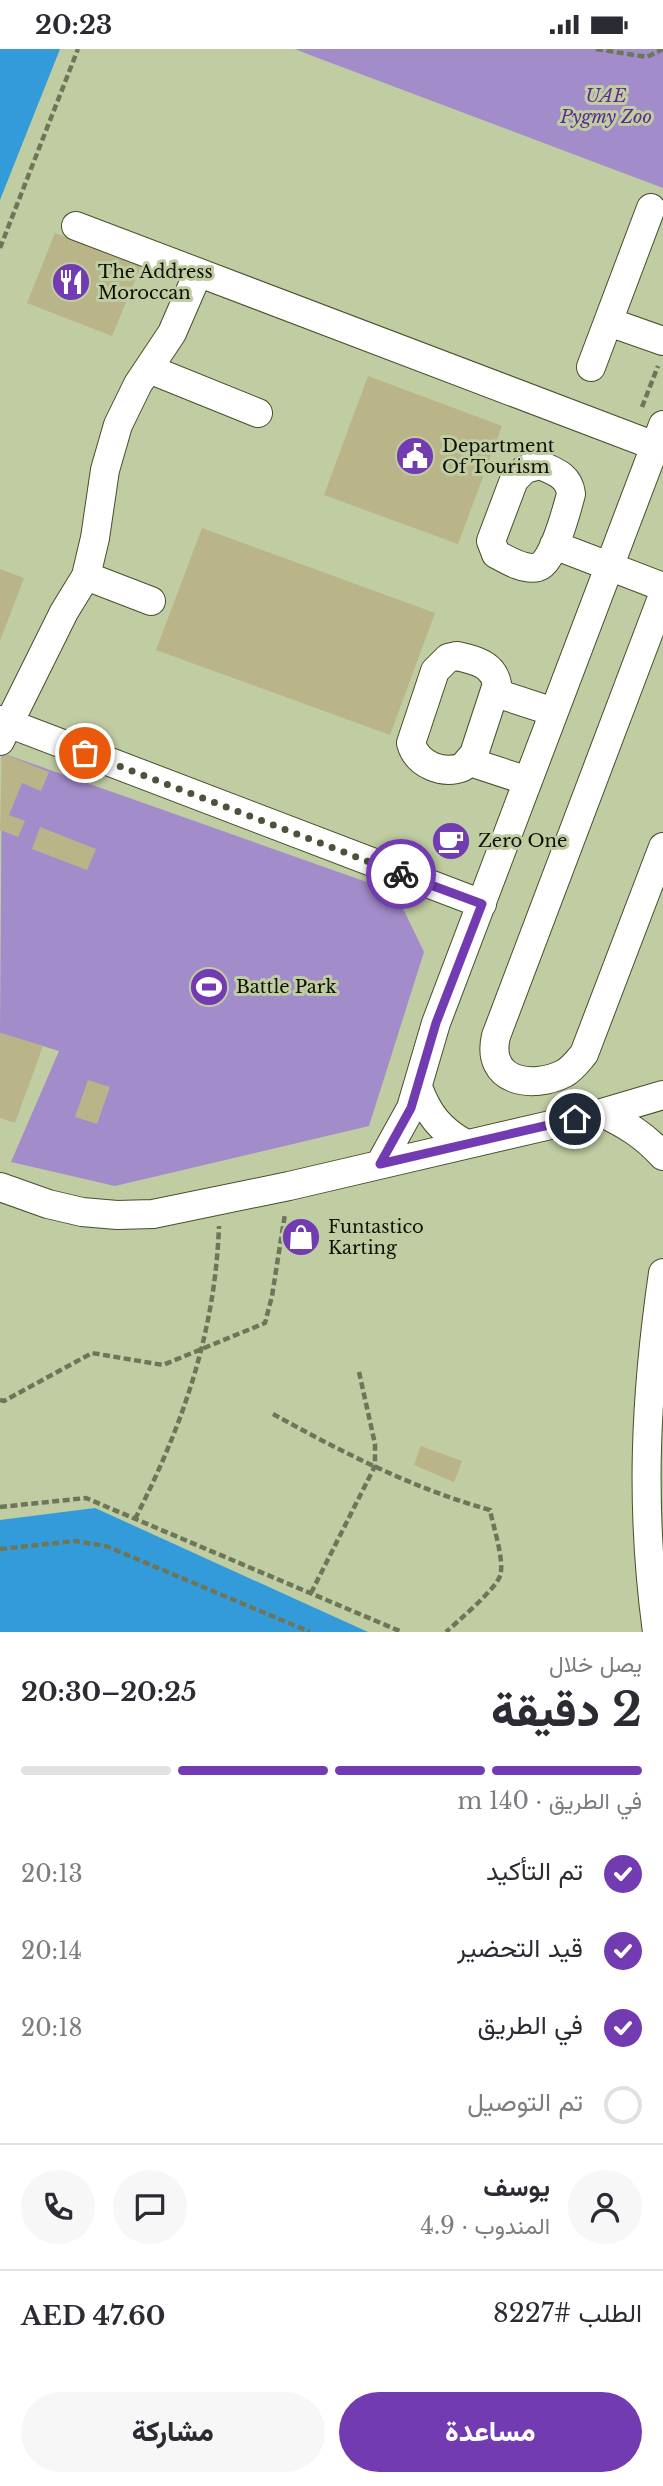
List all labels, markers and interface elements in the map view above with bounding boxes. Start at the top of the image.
text: 20:23 [35,9,112,41]
park label: UAE Pygmy Zoo [559,85,652,128]
restaurant icon: The Address Moroccan [50,261,92,303]
place label: The Address Moroccan [98,261,213,304]
public building icon: Department Of Tourism [394,435,436,477]
place label: Department Of Tourism [442,435,555,478]
pin [55,723,115,783]
icon: bag [66,734,104,772]
cafe icon: Zero One [430,820,472,862]
place label: Zero One [478,830,567,852]
courier [366,839,436,909]
icon: bike [382,855,420,893]
sports icon: Battle Park [188,966,230,1008]
place label: Battle Park [236,976,337,998]
pin [545,1089,605,1149]
icon: home [556,1100,594,1138]
shop icon: Funtastico Karting [280,1216,322,1258]
place label: Funtastico Karting [328,1216,424,1259]
text: يصل خلال [549,1650,642,1678]
text: 20:25–20:30 [21,1676,196,1708]
text: 2 دقيقة [491,1681,642,1738]
text: في الطريق · 140 m [458,1787,642,1815]
text: تم التأكيد [486,1855,583,1887]
icon: check [604,1855,642,1893]
text: 20:13 [21,1860,83,1888]
text: قيد التحضير [457,1932,583,1964]
icon: check [604,1932,642,1970]
text: 20:14 [21,1937,82,1965]
text: في الطريق [478,2009,583,2041]
icon: check [604,2009,642,2047]
text: 20:18 [21,2014,82,2042]
text: تم التوصيل [467,2086,583,2118]
button: phone [21,2170,95,2244]
button: chat [113,2170,187,2244]
button: person [568,2170,642,2244]
text: يوسف [483,2171,550,2203]
text: المندوب · 4.9 [420,2212,550,2240]
text: الطلب #8227 [493,2297,642,2329]
text: AED 47.60 [21,2300,165,2332]
button: مشاركة [21,2392,325,2472]
button: مساعدة [339,2392,642,2472]

